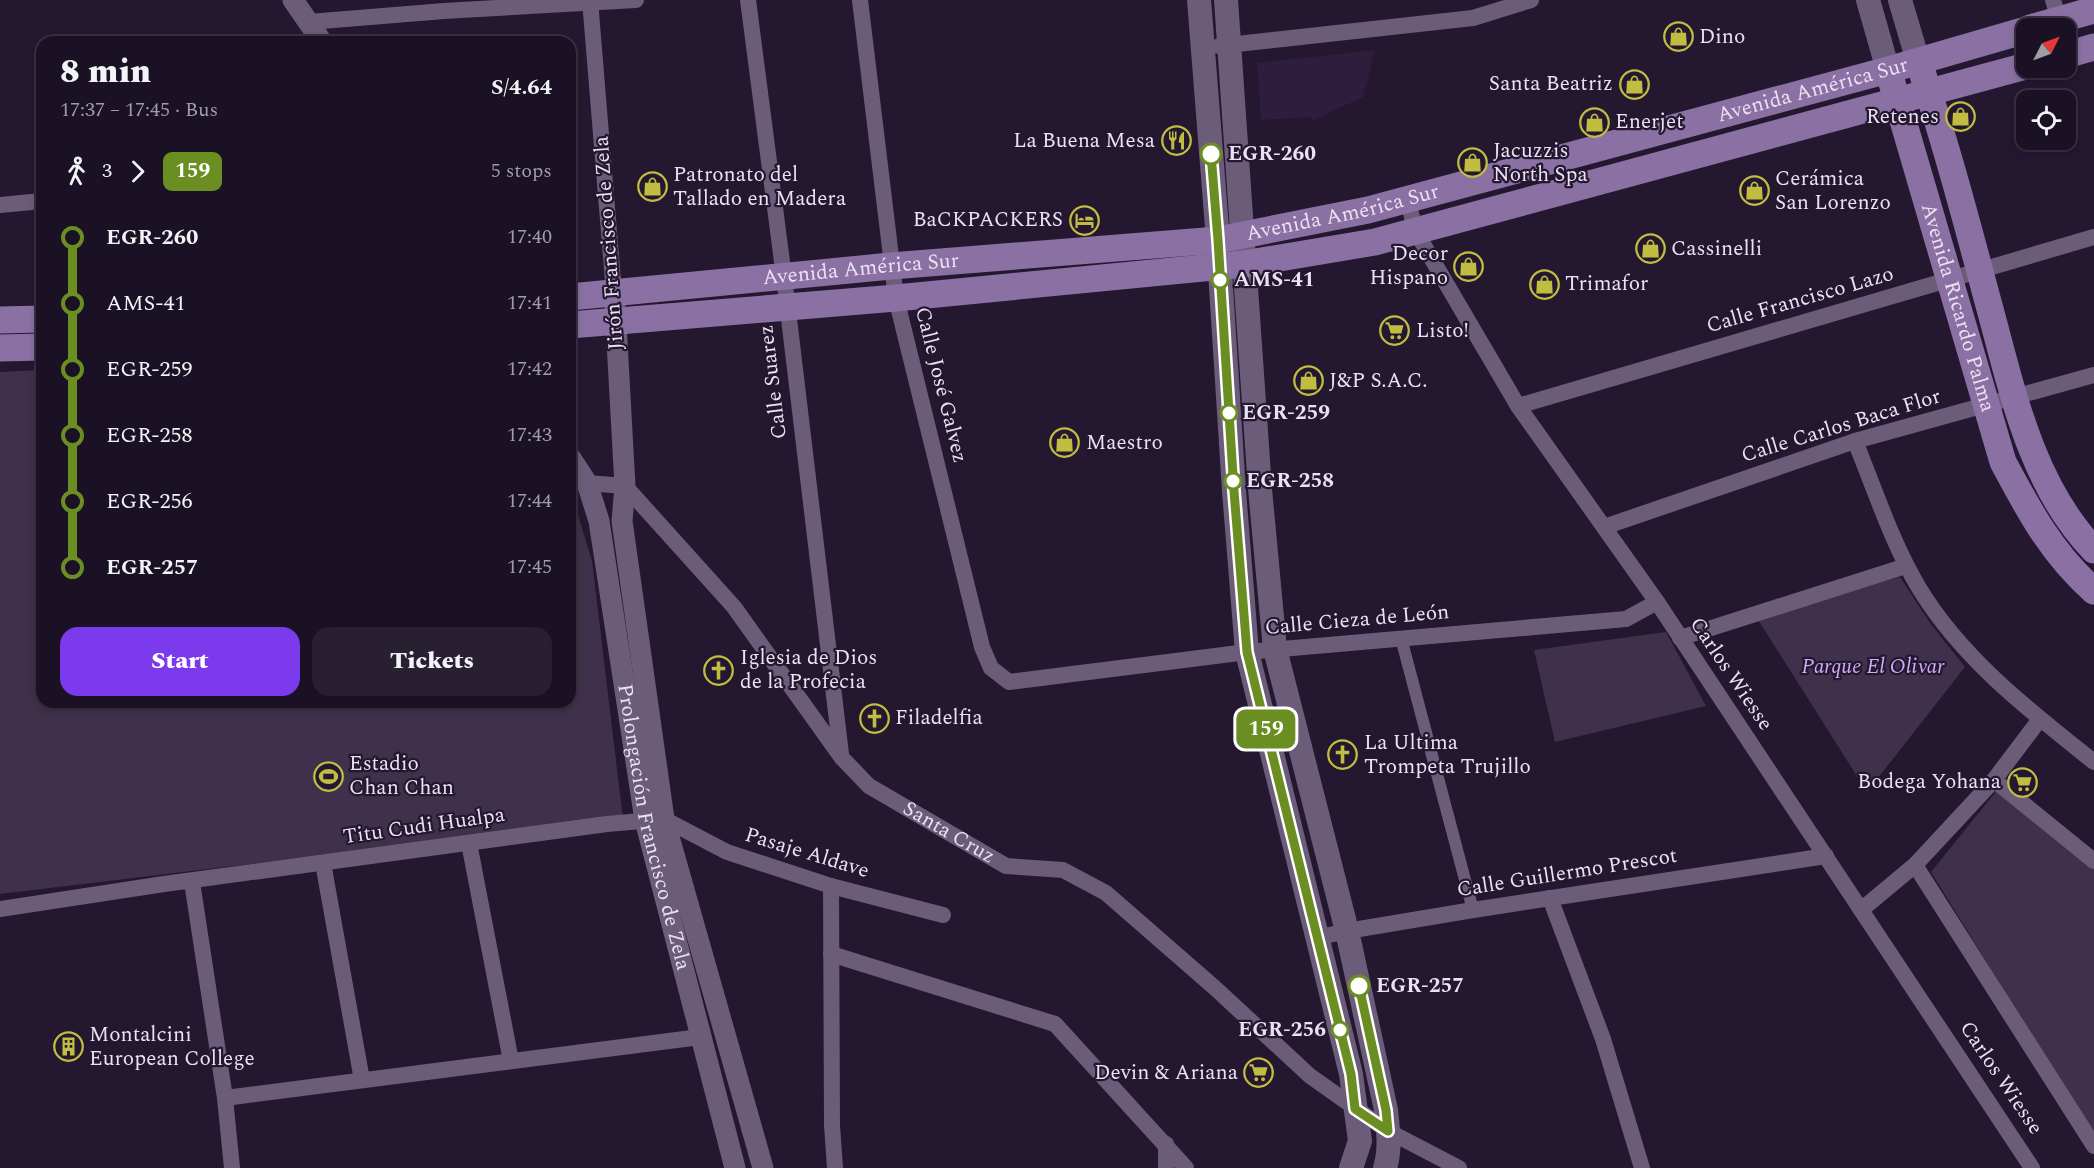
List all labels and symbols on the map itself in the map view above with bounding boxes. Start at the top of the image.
north arrow [2016,18,2076,78]
shop icon: Dino [1662,21,1694,53]
place label: Dino [1699,21,1745,53]
street label: Avenida América Sur [1713,49,1912,131]
place label: Santa Beatriz [1489,68,1613,100]
shop icon: Santa Beatriz [1618,68,1650,100]
place label: Retenes [1866,101,1939,133]
shop icon: Retenes [1944,101,1976,133]
shop icon: Enerjet [1578,106,1610,138]
place label: Enerjet [1615,106,1684,138]
place label: La Buena Mesa [1013,125,1156,157]
restaurant icon: La Buena Mesa [1160,125,1192,157]
street label: Jirón Francisco de Zela [586,134,632,351]
place label: Jacuzzis North Spa [1493,135,1589,191]
place label: EGR-260 [1228,138,1316,170]
marker: EGR-260 [1200,143,1222,165]
shop icon: Jacuzzis North Spa [1456,147,1488,179]
place label: Patronato del Tallado en Madera [673,159,847,215]
place label: Cerámica San Lorenzo [1775,163,1891,219]
shop icon: Patronato del Tallado en Madera [636,171,668,203]
shop icon: Cerámica San Lorenzo [1738,175,1770,207]
street label: Avenida América Sur [1243,176,1443,250]
street label: Avenida Ricardo Palma [1912,199,2004,417]
place label: BaCKPACKERS [913,204,1063,236]
hotel icon: BaCKPACKERS [1068,204,1100,236]
shop icon: Cassinelli [1634,233,1666,265]
place label: Cassinelli [1671,233,1762,265]
place label: Decor Hispano [1370,238,1448,294]
street label: Avenida América Sur [761,245,960,294]
shop icon: Decor Hispano [1453,250,1485,282]
street label: Calle Francisco Lazo [1703,258,1897,342]
place label: AMS-41 [1234,264,1314,296]
shop icon: Trimafor [1528,268,1560,300]
place label: Trimafor [1565,268,1648,300]
marker: AMS-41 [1211,271,1229,289]
street label: Calle José Galvez [906,304,976,466]
supermarket icon: Listo! [1379,315,1411,347]
place label: Listo! [1416,315,1469,347]
street label: Calle Suarez [750,323,796,441]
shop icon: J&P S.A.C. [1292,365,1324,397]
place label: J&P S.A.C. [1329,365,1428,397]
street label: Calle Carlos Baca Flor [1737,380,1945,472]
place label: EGR-259 [1242,397,1330,429]
marker: EGR-259 [1220,404,1238,422]
shop icon: Maestro [1049,427,1081,459]
place label: Maestro [1086,427,1163,459]
place label: EGR-258 [1246,465,1334,497]
marker: EGR-258 [1224,472,1242,490]
street label: Calle Cieza de León [1263,596,1451,644]
street label: Carlos Wiesse [1681,611,1781,737]
place label: Iglesia de Dios de la Profecia [740,642,877,698]
park label: Parque El Olivar [1802,651,1945,683]
church icon: Iglesia de Dios de la Profecia [703,654,735,686]
street label: Prolongación Francisco de Zela [608,682,699,974]
church icon: Filadelfia [858,702,890,734]
place label: Filadelfia [895,702,984,734]
line badge: 159 [1232,710,1300,748]
place label: La Ultima Trompeta Trujillo [1364,727,1531,783]
church icon: La Ultima Trompeta Trujillo [1327,739,1359,771]
place label: Estadio Chan Chan [349,748,454,804]
sports icon: Estadio Chan Chan [312,760,344,792]
place label: Bodega Yohana [1857,766,2002,798]
supermarket icon: Bodega Yohana [2006,766,2038,798]
street label: Santa Cruz [897,793,1001,872]
street label: Titu Cudi Hualpa [341,799,508,853]
street label: Pasaje Aldave [741,819,873,887]
street label: Calle Guillermo Prescot [1454,840,1680,906]
place label: EGR-257 [1376,970,1464,1002]
marker: EGR-257 [1348,975,1370,997]
place label: EGR-256 [1238,1014,1326,1046]
street label: Carlos Wiesse [1951,1015,2051,1141]
place label: Montalcini European College [89,1019,255,1075]
marker: EGR-256 [1331,1021,1349,1039]
building icon: Montalcini European College [52,1031,84,1063]
place label: Devin & Ariana [1094,1057,1239,1089]
supermarket icon: Devin & Ariana [1243,1057,1275,1089]

